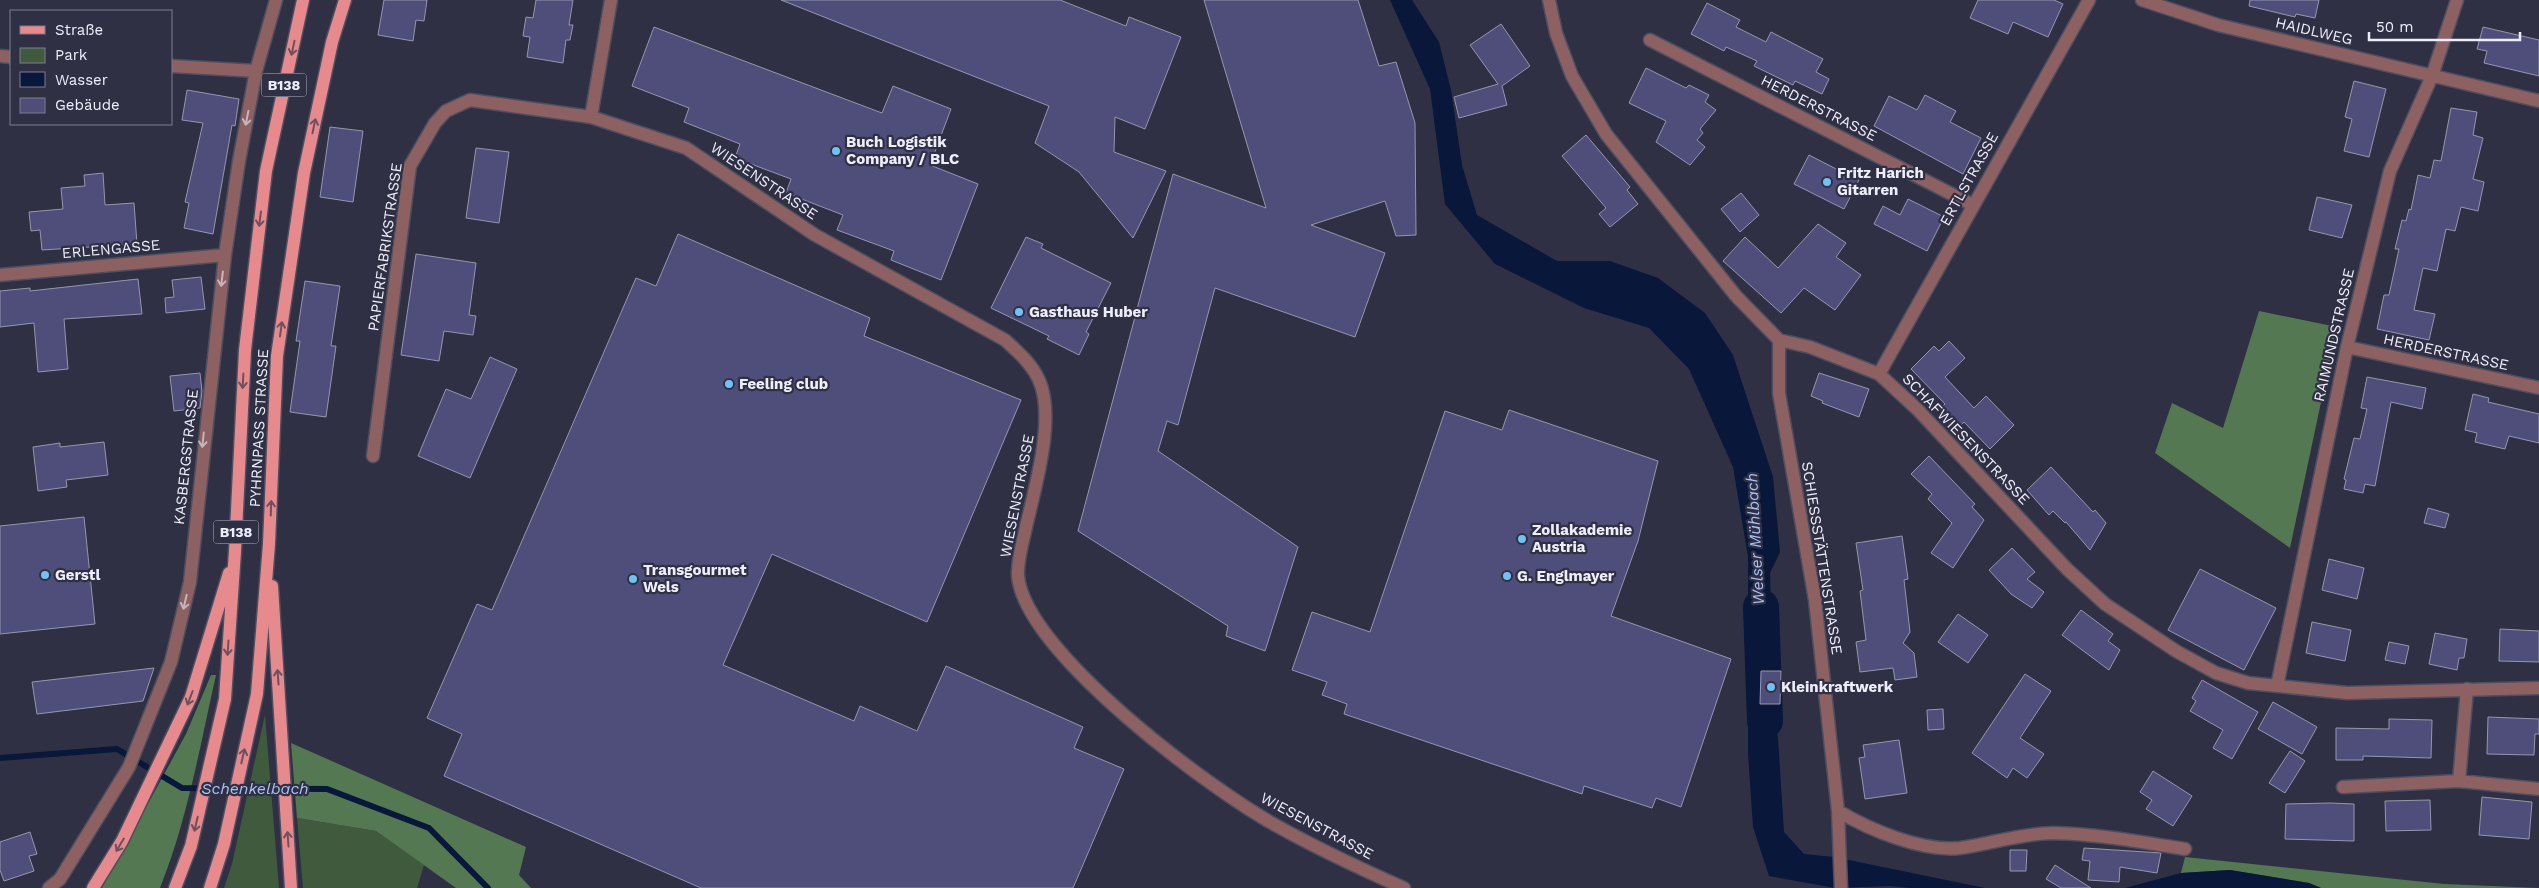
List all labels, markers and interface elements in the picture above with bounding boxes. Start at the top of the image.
legend [10,10,172,125]
scale bar [2369,10,2520,42]
street label: HAIDLWEG [2274,13,2354,49]
text: 50 m [2376,18,2413,36]
text: Straße [55,21,103,39]
one-way arrow [288,39,297,55]
text: Park [55,46,88,64]
text: Wasser [55,71,108,89]
street label: HERDERSTRASSE [1758,71,1880,145]
road number: B138 [262,74,306,96]
text: Gebäude [55,96,120,114]
one-way arrow [241,110,251,126]
one-way arrow [310,118,319,134]
street label: ERTLSTRASSE [1936,129,2002,229]
place label: Buch Logistik Company / BLC [846,133,959,168]
street label: WIESENSTRASSE [707,138,821,224]
marker: Buch Logistik Company / BLC [830,145,842,157]
street label: PAPIERFABRIKSTRASSE [364,162,406,332]
place label: Fritz Harich Gitarren [1837,164,1924,199]
marker: Fritz Harich Gitarren [1821,176,1833,188]
one-way arrow [255,211,265,227]
street label: ERLENGASSE [61,236,161,262]
street label: RAIMUNDSTRASSE [2310,267,2358,403]
one-way arrow [217,271,227,287]
place label: Gasthaus Huber [1029,303,1148,321]
marker: Gasthaus Huber [1013,306,1025,318]
one-way arrow [277,321,287,337]
street label: HERDERSTRASSE [2382,330,2510,374]
street label: PYHRNPASS STRASSE [246,348,272,508]
street label: SCHAFWIESENSTRASSE [1899,370,2033,508]
one-way arrow [239,372,248,388]
place label: Feeling club [739,375,828,393]
marker: Feeling club [723,378,735,390]
street label: KASBERGSTRASSE [170,388,202,526]
one-way arrow [198,432,208,448]
street label: WIESENSTRASSE [996,433,1038,559]
street label: SCHIESSSTÄTTENSTRASSE [1798,460,1846,656]
water label: Welser Mühlbach [1742,472,1768,606]
one-way arrow [266,500,275,516]
road number: B138 [214,520,258,544]
place label: Zollakademie Austria [1532,521,1632,556]
marker: Zollakademie Austria [1516,533,1528,545]
place label: Transgourmet Wels [643,561,747,596]
place label: Gerstl [55,566,100,584]
place label: G. Englmayer [1517,567,1615,585]
marker: Gerstl [39,569,51,581]
marker: G. Englmayer [1501,570,1513,582]
marker: Transgourmet Wels [627,573,639,585]
one-way arrow [180,593,189,609]
one-way arrow [224,639,233,655]
one-way arrow [273,669,282,685]
place label: Kleinkraftwerk [1781,678,1894,696]
marker: Kleinkraftwerk [1765,681,1777,693]
one-way arrow [185,690,194,705]
one-way arrow [239,748,248,764]
water label: Schenkelbach [201,779,309,798]
street label: WIESENSTRASSE [1257,789,1377,863]
one-way arrow [191,816,200,832]
one-way arrow [284,832,293,848]
one-way arrow [115,837,125,851]

